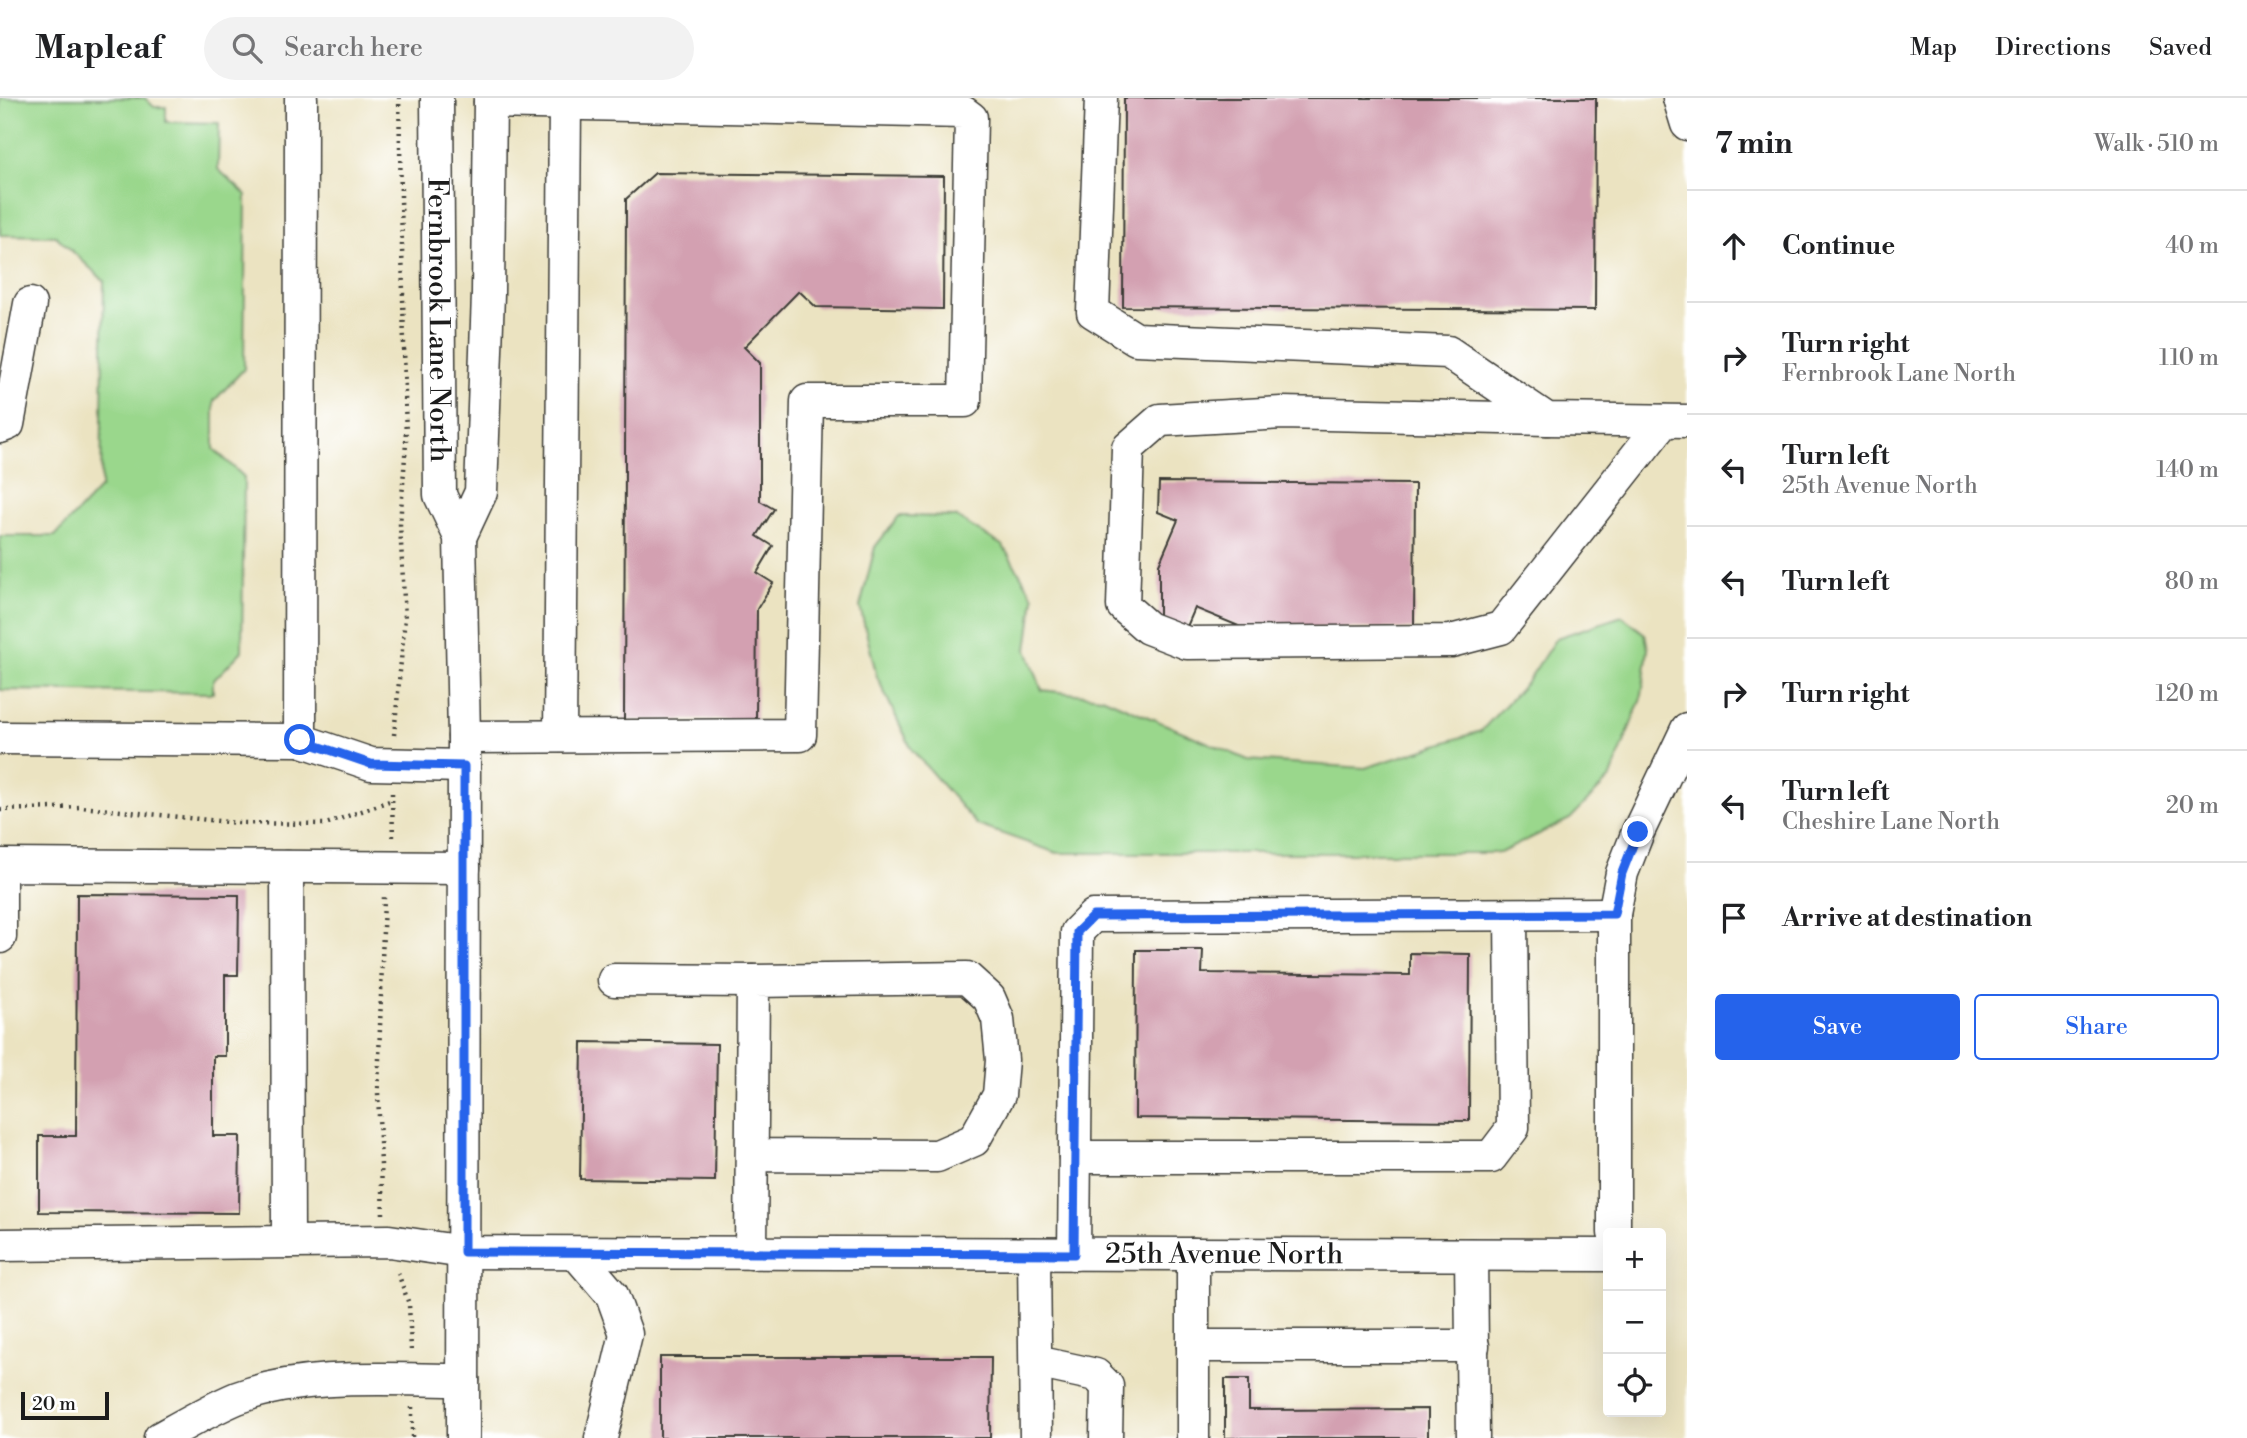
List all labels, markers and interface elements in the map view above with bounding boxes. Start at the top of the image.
search box [204,17,694,80]
text: Mapleaf [35,28,162,69]
icon: search [228,29,266,67]
text: Search here [284,32,423,64]
text: Map [1910,33,1957,63]
text: Directions [1995,33,2111,63]
text: Saved [2149,33,2212,63]
text: 7 min [1715,125,1793,163]
text: Walk · 510 m [2094,130,2219,158]
street label: Fernbrook Lane North [420,177,457,463]
icon: ahead [1715,227,1753,265]
text: Continue [1782,230,1895,262]
text: 40 m [2165,232,2219,260]
text: Turn right [1782,328,1910,360]
icon: right [1715,339,1753,377]
text: 110 m [2159,344,2219,372]
text: Fernbrook Lane North [1782,360,2016,388]
text: Turn left [1782,440,1890,472]
icon: left [1715,451,1753,489]
text: 140 m [2156,456,2219,484]
text: 25th Avenue North [1782,472,1978,500]
icon: left [1715,563,1753,601]
text: Turn left [1782,566,1890,598]
text: 80 m [2165,568,2219,596]
icon: right [1715,675,1753,713]
text: Turn right [1782,678,1910,710]
text: 120 m [2155,680,2219,708]
route start [284,724,315,755]
text: Turn left [1782,776,1890,808]
icon: left [1715,787,1753,825]
text: 20 m [2166,792,2219,820]
text: Cheshire Lane North [1782,808,2000,836]
route end [1622,816,1653,847]
icon: arrive [1715,899,1753,937]
text: Arrive at destination [1782,902,2032,934]
button: Save [1715,994,1960,1060]
button: Share [1974,994,2219,1060]
map controls [1603,1228,1666,1417]
button: + [1603,1228,1666,1291]
street label: 25th Avenue North [1105,1236,1344,1272]
button: − [1603,1291,1666,1354]
button: locate [1603,1354,1666,1417]
scale bar [21,1389,108,1421]
text: 20 m [32,1392,76,1416]

